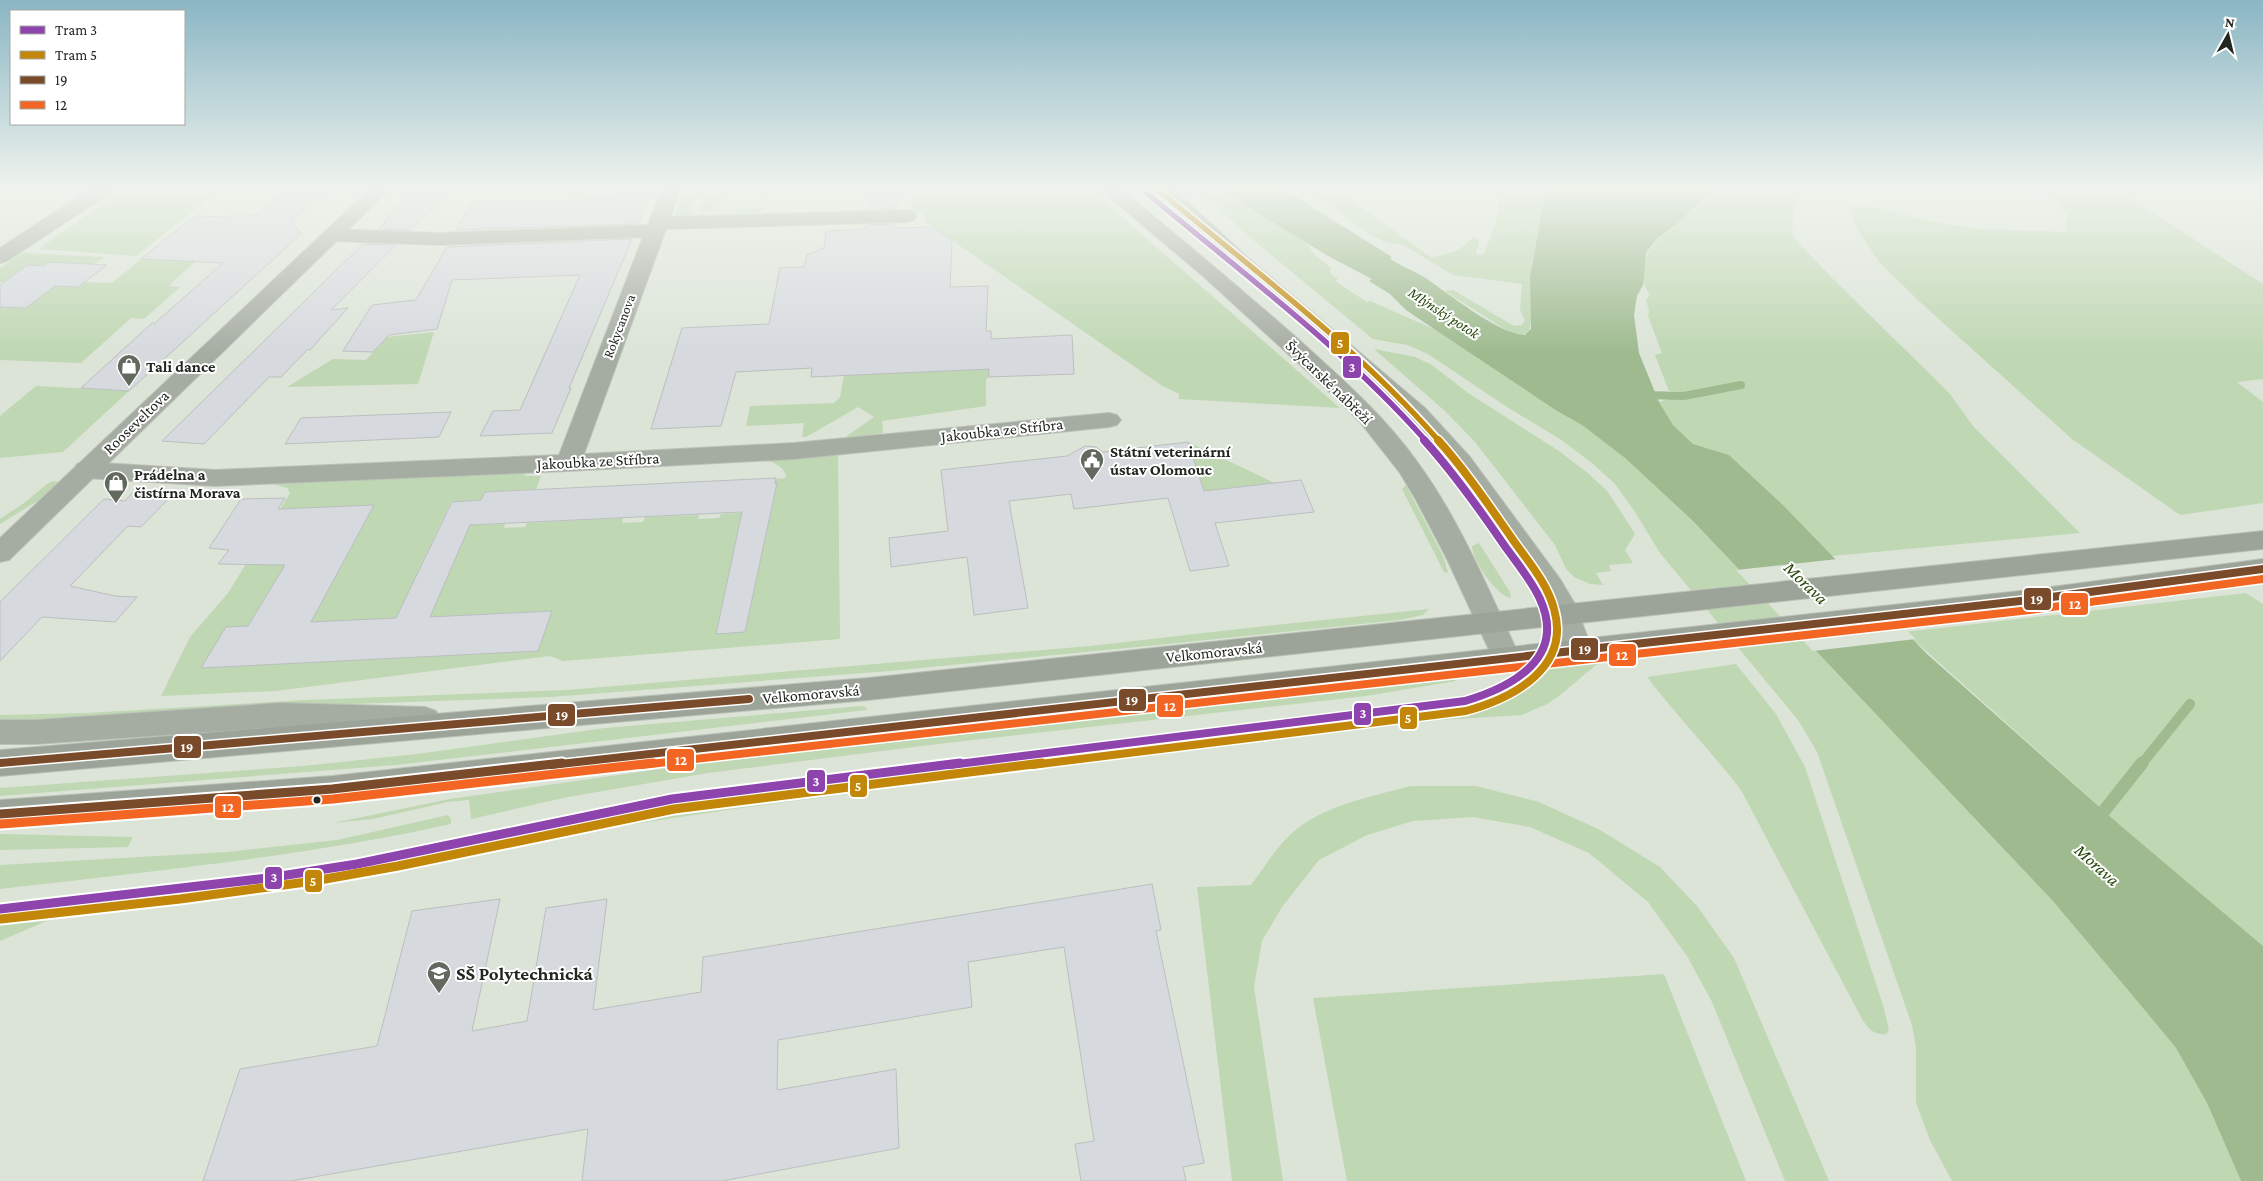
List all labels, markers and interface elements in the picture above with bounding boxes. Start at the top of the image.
legend [10,10,185,125]
north arrow [2203,10,2253,60]
text: N [2224,14,2236,31]
text: Tram 3 [55,22,97,38]
text: Tram 5 [55,47,97,63]
text: 19 [55,72,68,88]
text: 12 [55,97,67,113]
water label: Mlýnský potok [1404,284,1484,343]
street label: Rokycanova [600,291,639,360]
line badge: 5 [1330,331,1350,355]
text: 5 [1337,335,1344,351]
street label: Švýcarské nábřeží [1282,337,1376,429]
shop icon: Tali dance [116,353,142,387]
line badge: 3 [1342,355,1362,379]
place label: Tali dance [146,358,216,375]
text: 3 [1349,359,1356,375]
street label: Rooseveltova [100,386,173,457]
street label: Jakoubka ze Stříbra [938,415,1065,446]
place label: Státní veterinární ústav Olomouc [1110,443,1232,478]
public building icon: Státní veterinární ústav Olomouc [1079,447,1105,481]
street label: Jakoubka ze Stříbra [534,449,660,474]
place label: Prádelna a čistírna Morava [134,466,241,501]
shop icon: Prádelna a čistírna Morava [103,470,129,504]
water label: Morava [1779,557,1832,609]
line badge: 19 [2023,587,2052,611]
text: 19 [2031,591,2043,607]
line badge: 12 [2060,592,2089,616]
text: 12 [2069,596,2081,612]
line badge: 19 [1570,637,1599,661]
street label: Velkomoravská [1165,638,1264,666]
text: 19 [1579,641,1591,657]
line badge: 12 [1608,643,1637,667]
text: 12 [1616,647,1628,663]
street label: Velkomoravská [762,681,861,707]
line badge: 19 [1118,688,1147,712]
text: 19 [1126,692,1138,708]
line badge: 12 [1156,694,1184,718]
text: 12 [1164,698,1176,714]
line badge: 3 [1353,702,1372,726]
line badge: 19 [547,703,576,727]
text: 3 [1360,705,1367,721]
line badge: 5 [1399,706,1418,730]
text: 19 [556,707,568,723]
text: 5 [1405,710,1412,726]
line badge: 19 [173,735,202,759]
text: 19 [181,739,193,755]
line badge: 12 [666,748,695,772]
text: 12 [675,752,687,768]
line badge: 3 [806,769,826,793]
text: 3 [813,773,820,789]
line badge: 5 [849,774,868,798]
text: 5 [855,778,862,794]
line badge: 12 [214,795,242,819]
unlabelled marker [312,795,322,805]
text: 12 [222,799,234,815]
water label: Morava [2070,839,2124,891]
line badge: 3 [264,866,283,890]
text: 3 [271,869,278,885]
line badge: 5 [304,869,323,893]
text: 5 [310,873,317,889]
school or university icon: SŠ Polytechnická [426,960,452,994]
place label: SŠ Polytechnická [456,963,594,984]

